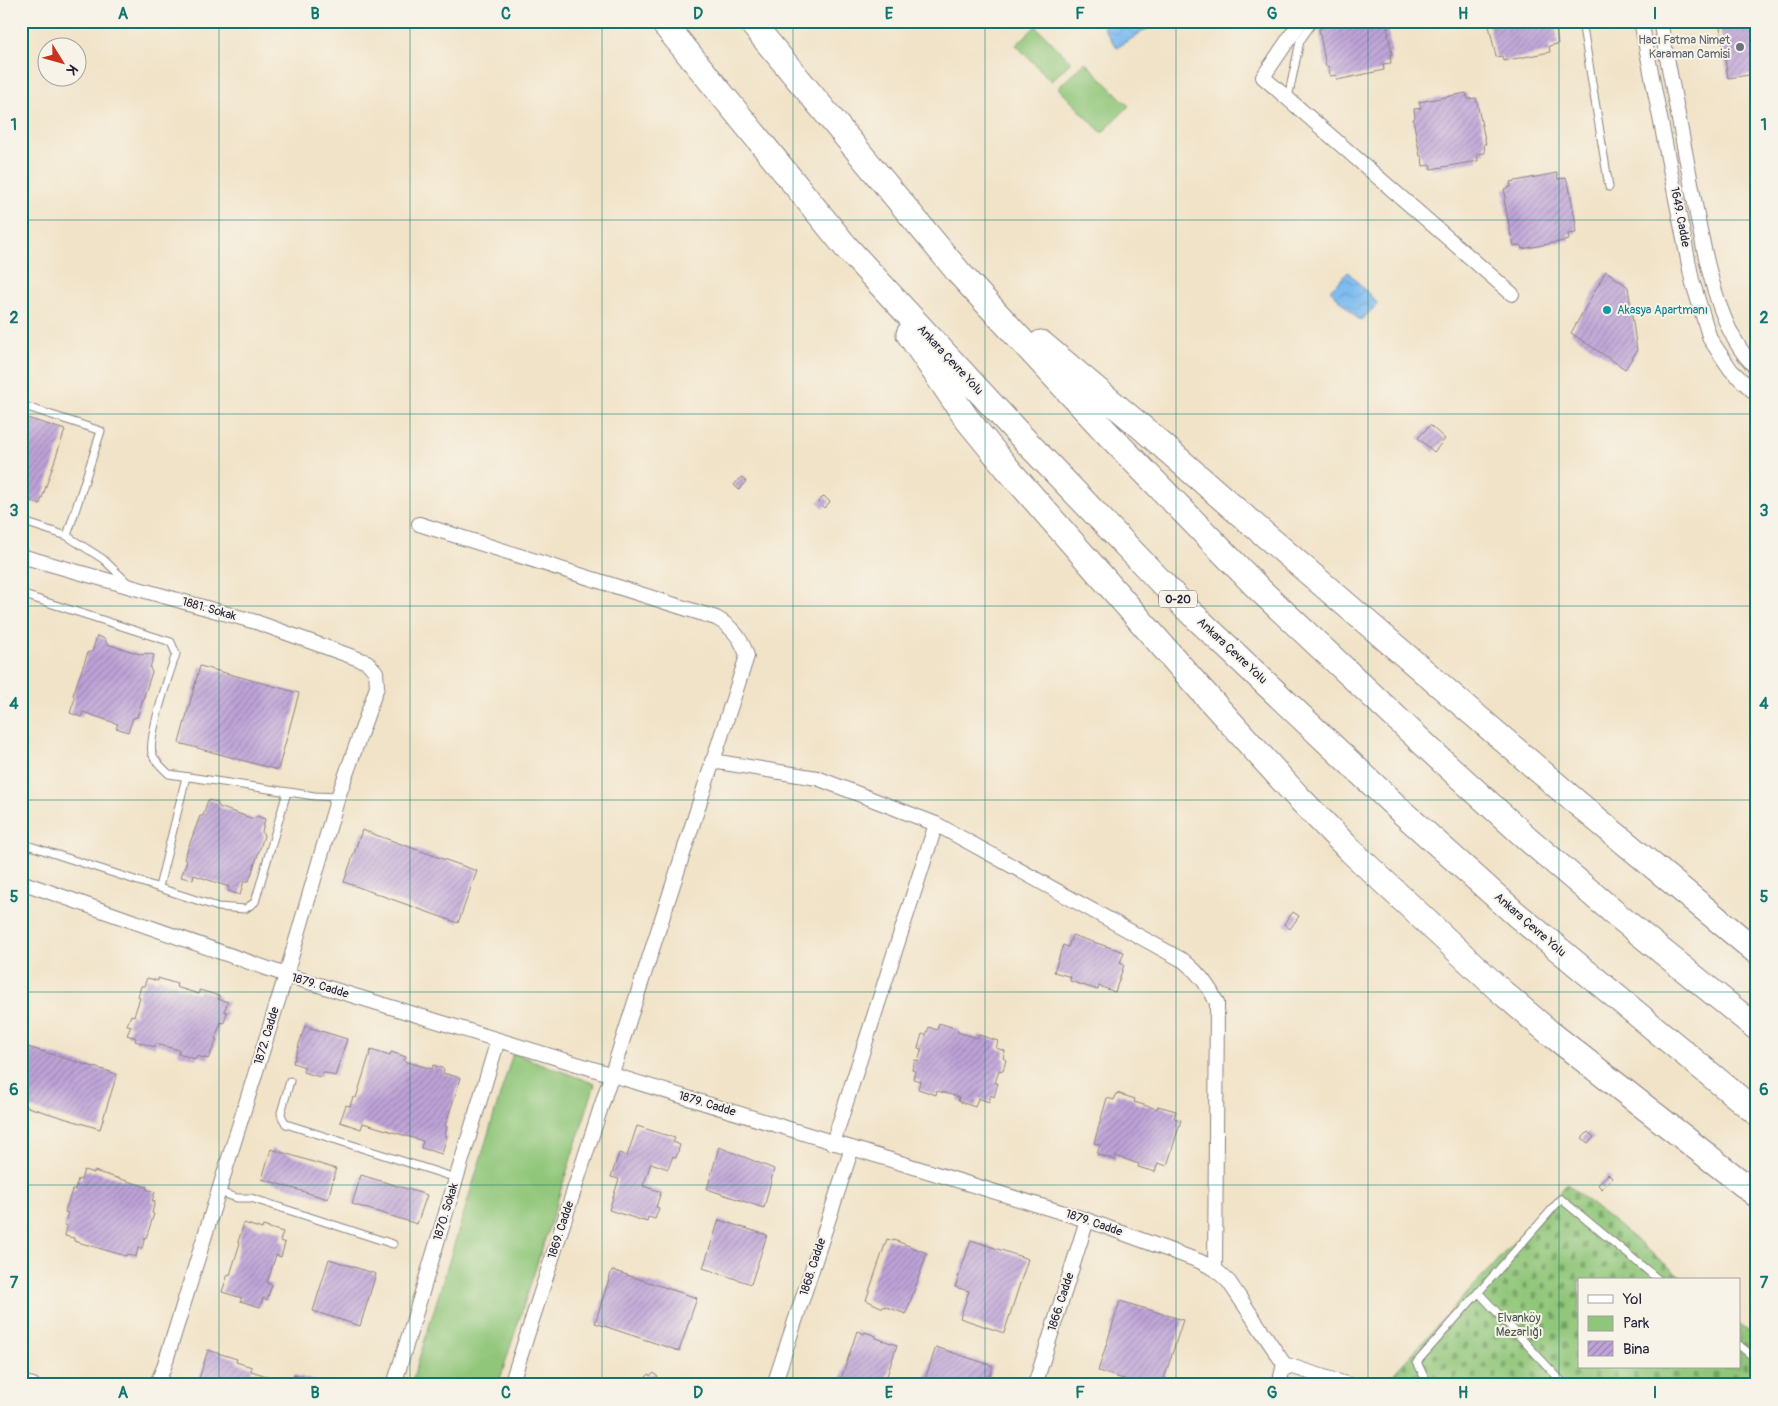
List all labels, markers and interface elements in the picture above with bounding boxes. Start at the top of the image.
text: A [118,4,129,24]
text: B [310,4,320,24]
text: C [501,4,511,24]
text: D [693,4,703,24]
text: E [885,4,894,24]
text: F [1075,4,1085,24]
text: G [1267,4,1278,24]
text: H [1458,4,1468,24]
text: I [1653,4,1657,24]
place label: Hacı Fatma Nimet Karaman Camisi [1638,33,1730,62]
north arrow [38,38,88,88]
marker: Hacı Fatma Nimet Karaman Camisi [1734,41,1746,53]
text: K [62,61,81,78]
text: 1 [11,115,17,135]
text: 1 [1761,115,1767,135]
street label: 1649. Cadde [1667,186,1693,248]
place label: Akasya Apartmanı [1617,303,1708,318]
marker: Akasya Apartmanı [1601,304,1613,316]
text: 2 [10,308,19,328]
text: 2 [1760,308,1769,328]
street label: Ankara Çevre Yolu [914,322,986,398]
text: 3 [10,501,19,521]
text: 3 [1760,501,1769,521]
road number: O-20 [1159,590,1197,608]
street label: 1881. Sokak [180,594,238,624]
street label: Ankara Çevre Yolu [1194,615,1270,687]
text: 4 [9,694,19,714]
text: 4 [1759,694,1769,714]
text: 5 [10,887,19,907]
text: 5 [1760,887,1769,907]
street label: Ankara Çevre Yolu [1491,890,1569,960]
street label: 1879. Cadde [289,970,351,1002]
street label: 1872. Cadde [251,1005,283,1067]
text: 6 [9,1080,19,1100]
text: 6 [1759,1080,1769,1100]
street label: 1879. Cadde [676,1088,738,1120]
street label: 1870. Sokak [430,1181,462,1243]
street label: 1869. Cadde [545,1199,577,1261]
street label: 1879. Cadde [1064,1206,1125,1240]
street label: 1868. Cadde [797,1236,829,1298]
street label: 1866. Cadde [1044,1271,1078,1333]
text: 7 [10,1273,19,1293]
text: 7 [1760,1273,1769,1293]
legend [1578,1278,1740,1368]
text: Yol [1622,1290,1642,1309]
park label: Elvanköy Mezarlığı [1496,1311,1542,1340]
text: Park [1623,1314,1650,1333]
text: Bina [1623,1340,1650,1359]
text: A [118,1383,129,1403]
text: B [310,1383,320,1403]
text: C [501,1383,511,1403]
text: D [693,1383,703,1403]
text: E [885,1383,894,1403]
text: F [1075,1383,1085,1403]
text: G [1267,1383,1278,1403]
text: H [1458,1383,1468,1403]
text: I [1653,1383,1657,1403]

